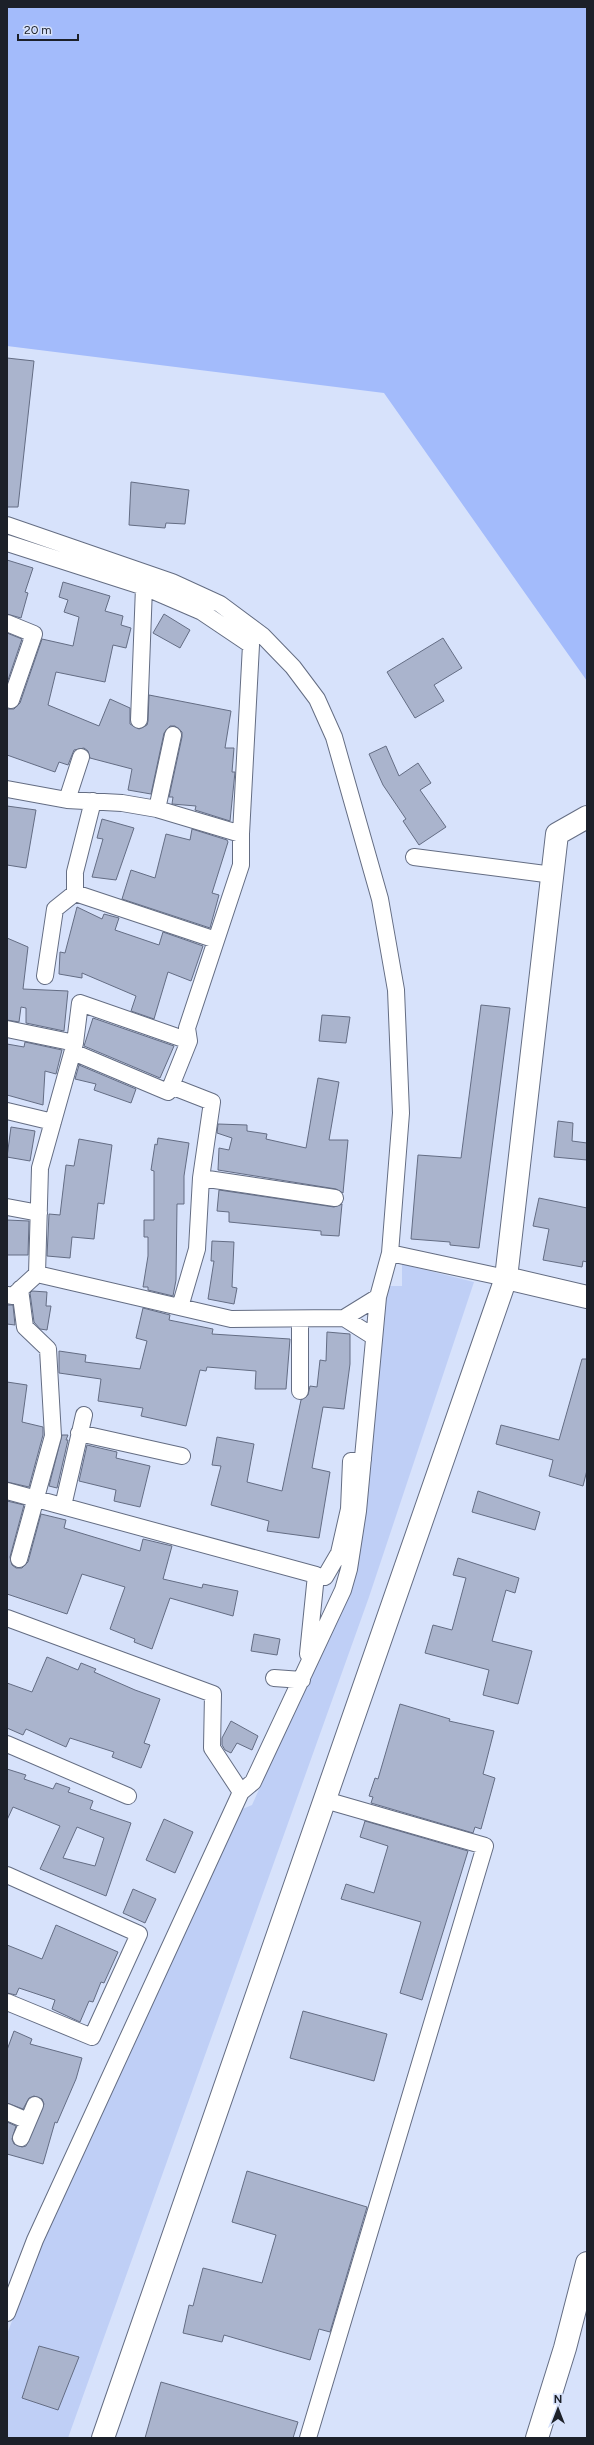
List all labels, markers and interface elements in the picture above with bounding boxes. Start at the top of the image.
scale bar [18,16,78,42]
text: 20 m [24,23,52,37]
north arrow [538,2389,578,2429]
text: N [554,2393,562,2406]

